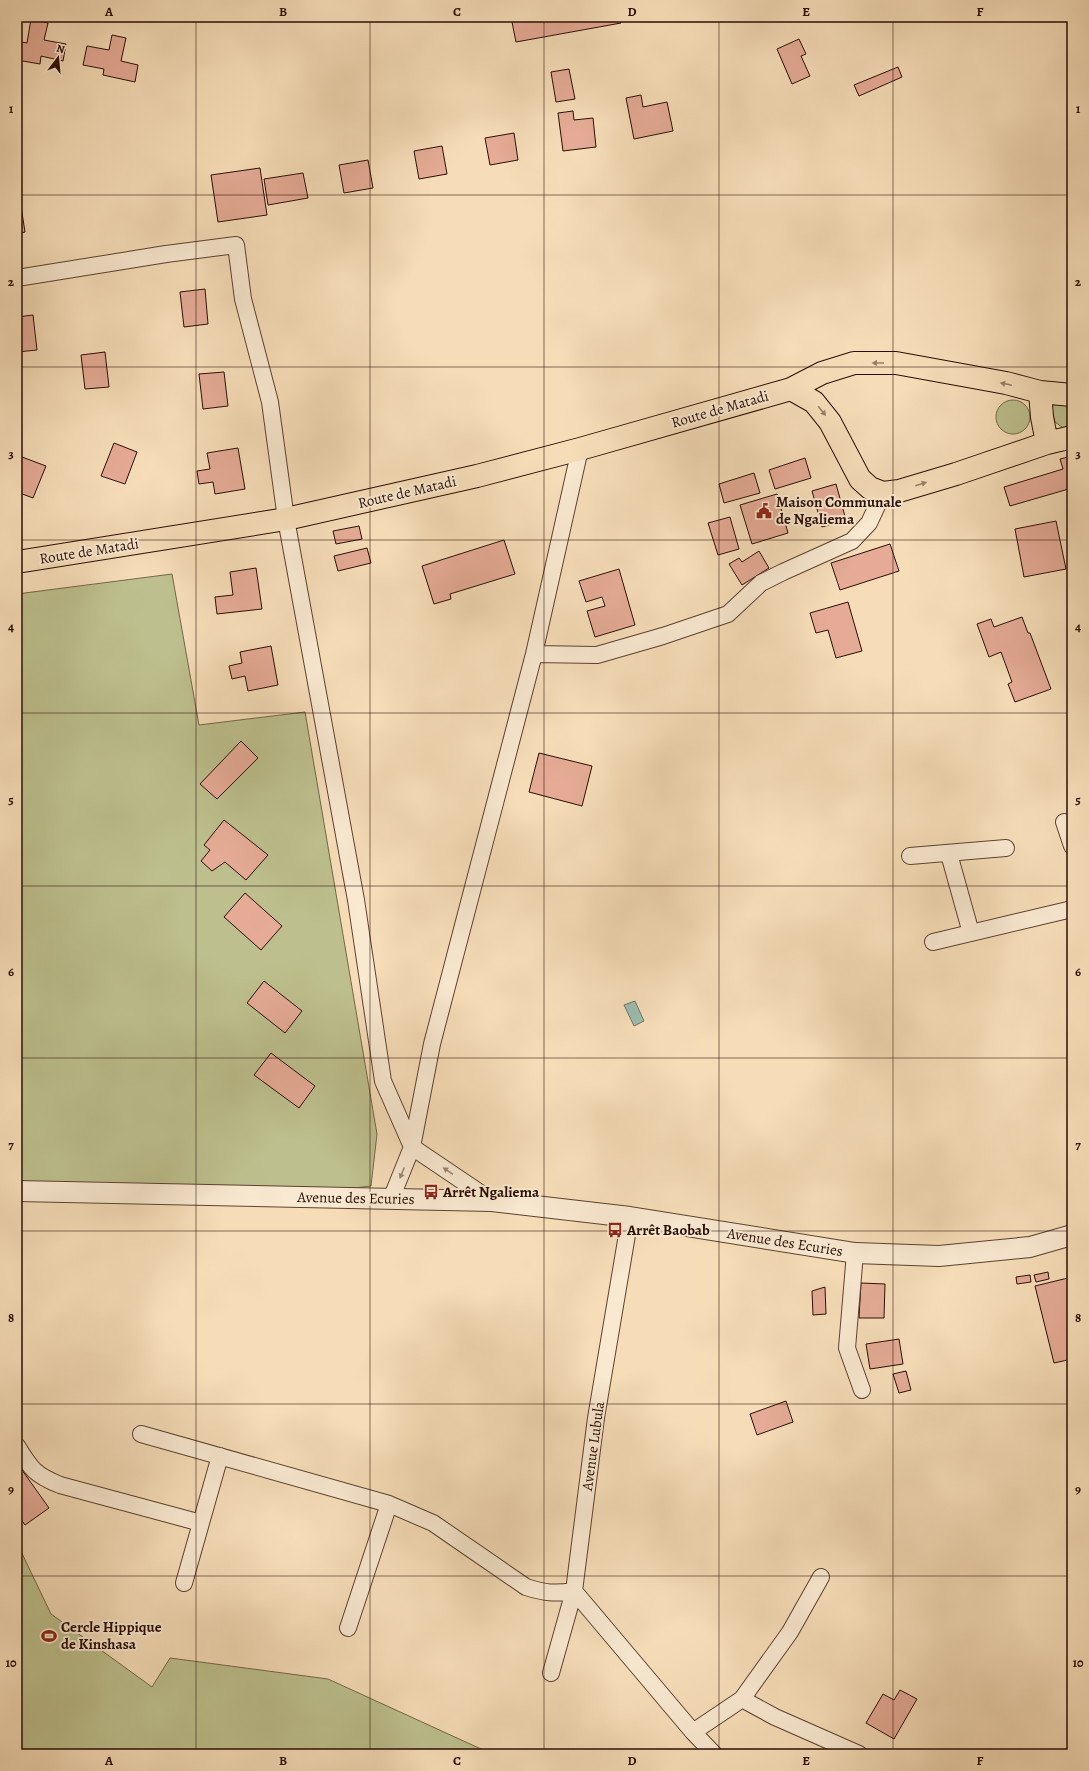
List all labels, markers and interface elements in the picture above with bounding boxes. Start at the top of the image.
text: A [104,3,114,20]
text: B [279,3,287,20]
text: C [453,3,461,20]
text: D [627,3,637,20]
text: E [802,3,810,20]
text: F [977,3,984,20]
north arrow [38,38,78,78]
text: N [55,41,67,57]
text: 1 [9,100,14,117]
text: 1 [1076,100,1081,117]
text: 2 [8,273,15,290]
text: 2 [1075,273,1082,290]
one-way arrow [871,360,884,366]
one-way arrow [1000,380,1012,386]
street label: Route de Matadi [669,386,771,432]
one-way arrow [817,406,826,417]
text: 3 [8,445,14,462]
text: 3 [1075,445,1081,462]
street label: Route de Matadi [356,471,458,513]
one-way arrow [915,481,927,487]
place label: Maison Communale de Ngaliema [776,492,902,529]
public building icon: Maison Communale de Ngaliema [755,502,773,520]
street label: Route de Matadi [38,533,140,569]
text: 4 [8,618,14,635]
text: 4 [1075,618,1081,635]
text: 5 [8,791,14,808]
text: 5 [1075,791,1081,808]
text: 6 [8,963,14,980]
text: 6 [1075,963,1081,980]
text: 7 [8,1136,14,1153]
text: 7 [1075,1136,1081,1153]
one-way arrow [398,1167,404,1179]
one-way arrow [443,1167,453,1175]
place label: Arrêt Ngaliema [442,1182,540,1202]
bus stop icon: Arrêt Ngaliema [422,1183,440,1201]
street label: Avenue des Ecuries [296,1187,415,1209]
place label: Arrêt Baobab [626,1220,710,1240]
bus stop icon: Arrêt Baobab [606,1221,624,1239]
street label: Avenue des Ecuries [725,1223,844,1261]
text: 8 [8,1309,14,1326]
text: 8 [1075,1309,1081,1326]
street label: Avenue Lubula [577,1400,609,1493]
text: 9 [8,1481,14,1498]
text: 9 [1075,1481,1081,1498]
place label: Cercle Hippique de Kinshasa [61,1617,162,1654]
sports icon: Cercle Hippique de Kinshasa [40,1627,58,1645]
text: 10 [5,1654,17,1671]
text: 10 [1072,1654,1084,1671]
text: A [104,1752,114,1769]
text: B [279,1752,287,1769]
text: C [453,1752,461,1769]
text: D [627,1752,637,1769]
text: E [802,1752,810,1769]
text: F [977,1752,984,1769]

